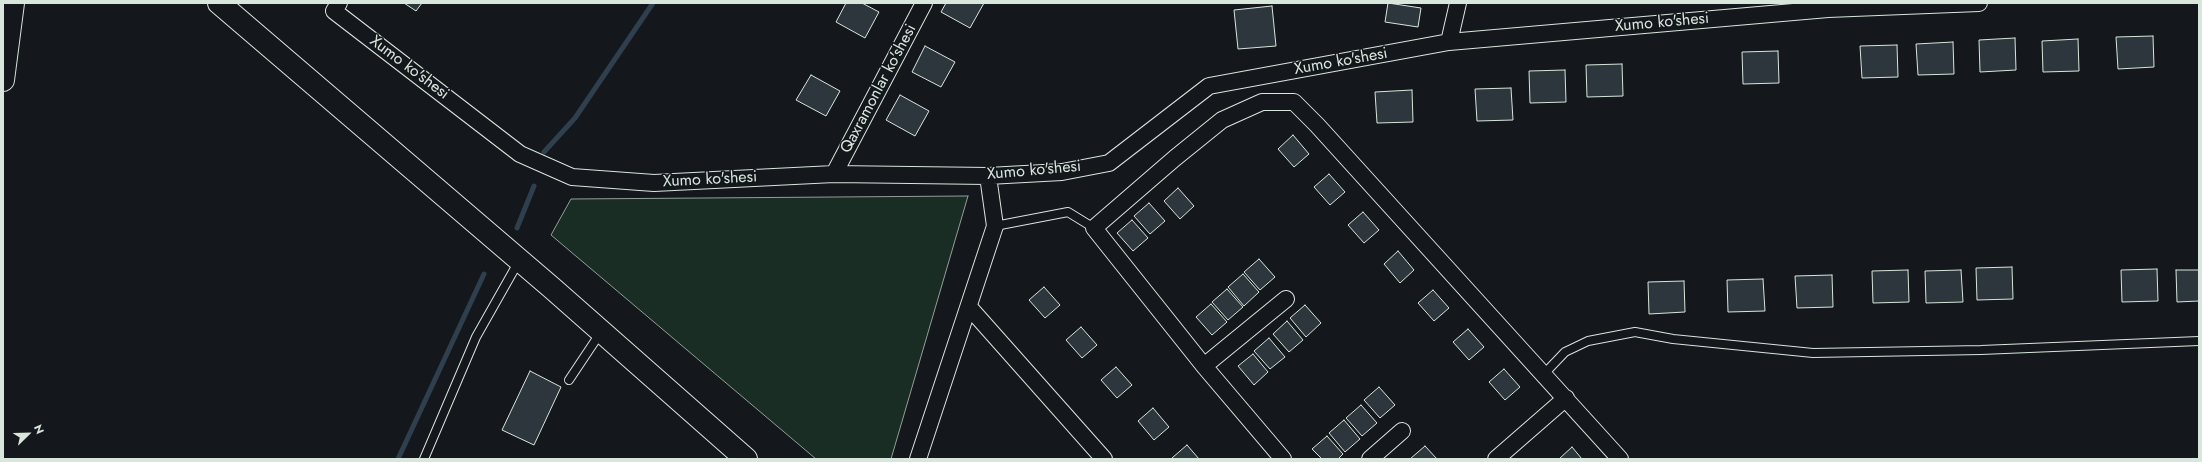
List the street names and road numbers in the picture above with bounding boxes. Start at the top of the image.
street label: Xumo ko'shesi [1614,9,1710,37]
street label: Qaxramonlar ko'shesi [837,21,921,157]
street label: Xumo ko'shesi [365,32,453,104]
street label: Xumo ko'shesi [1293,44,1389,80]
street label: Xumo ko'shesi [986,157,1082,185]
street label: Xumo ko'shesi [662,168,758,192]

